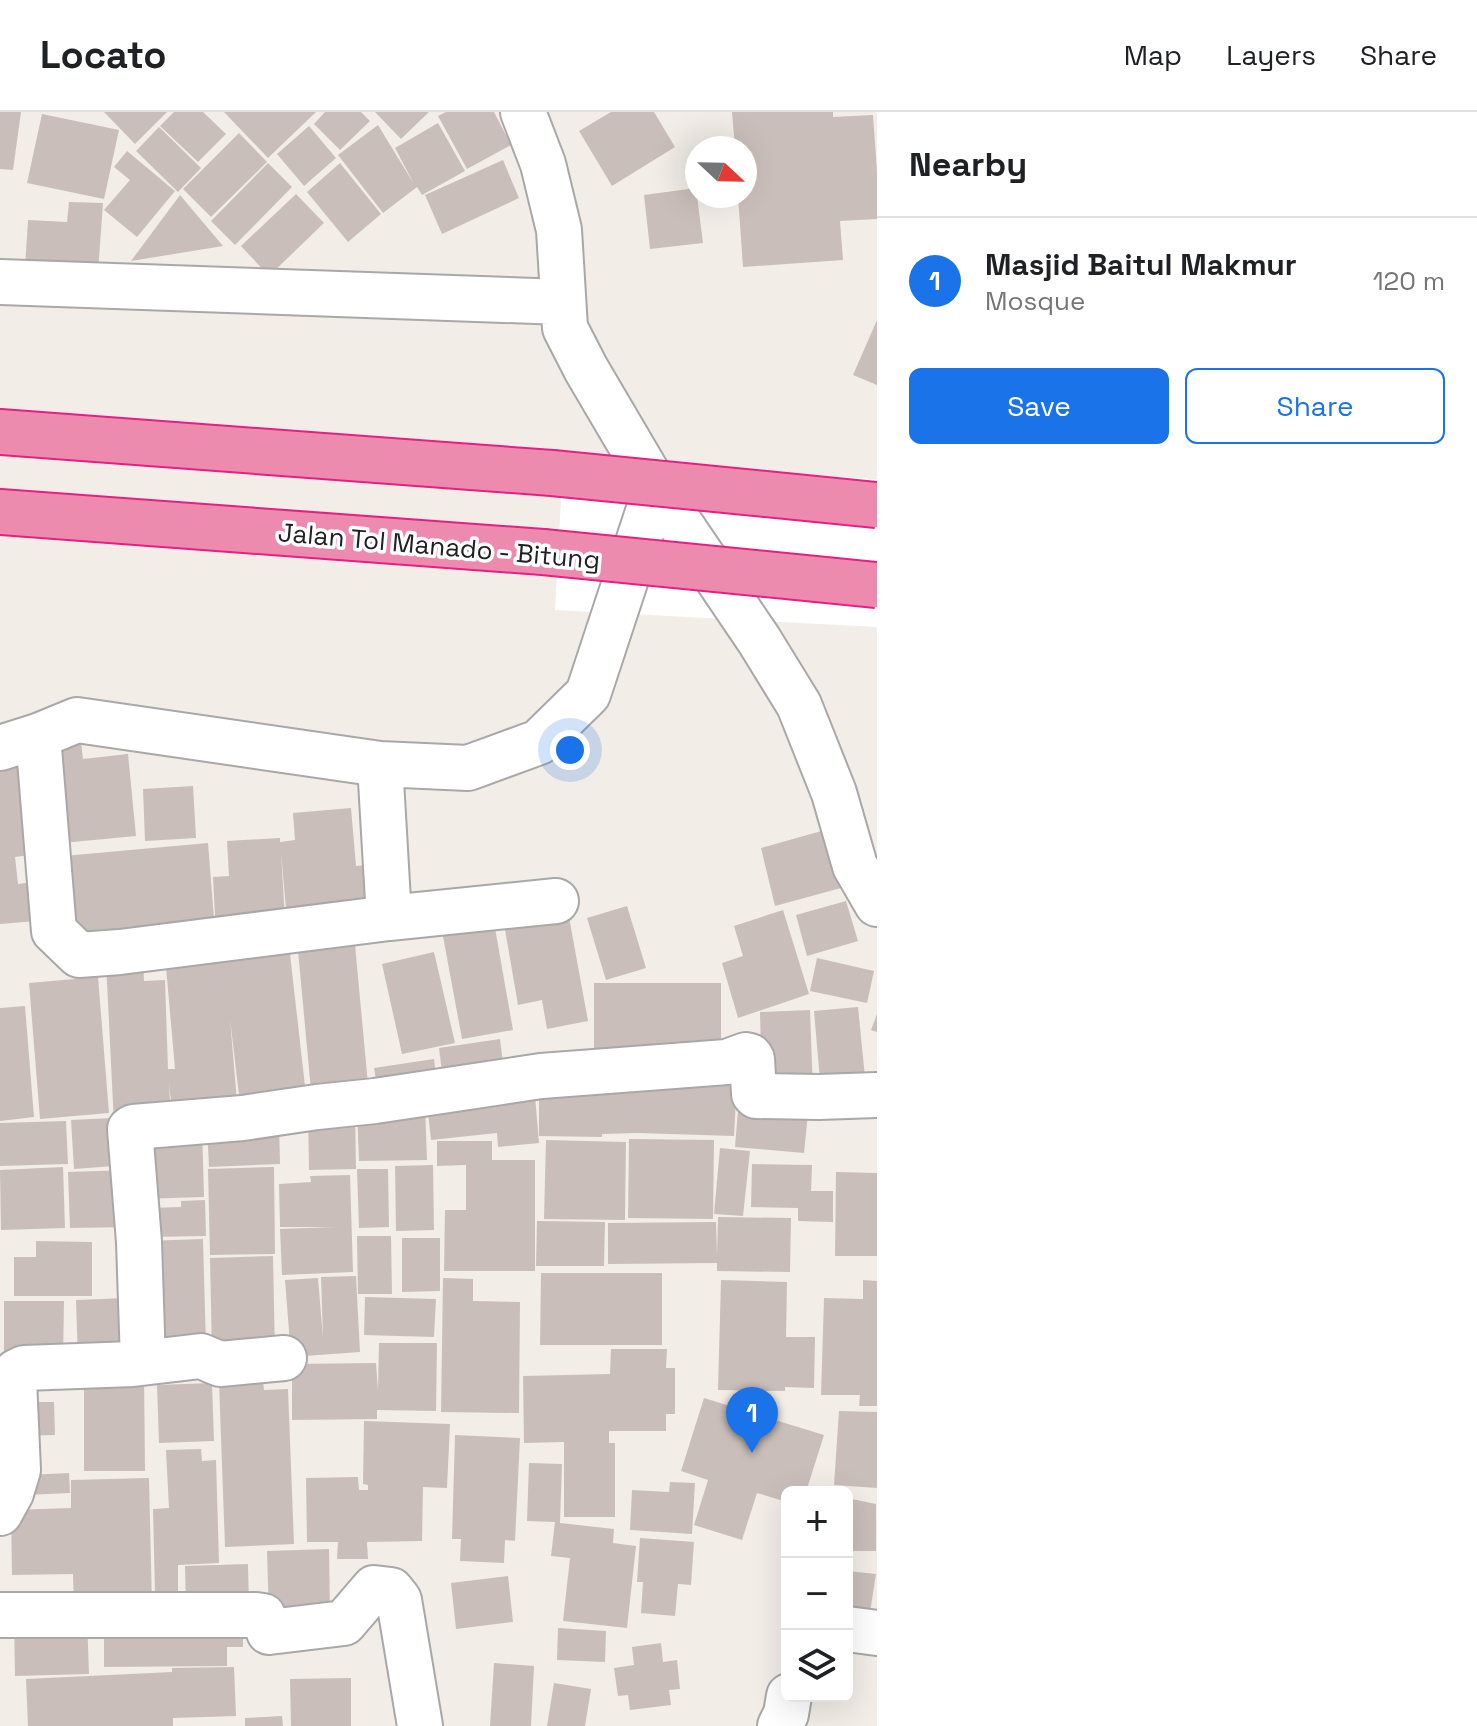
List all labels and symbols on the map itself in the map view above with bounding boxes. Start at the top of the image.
north arrow [685,136,757,208]
street label: Jalan Tol Manado - Bitung [276,515,602,577]
your location [550,730,590,770]
pin: 1 [726,1387,778,1453]

